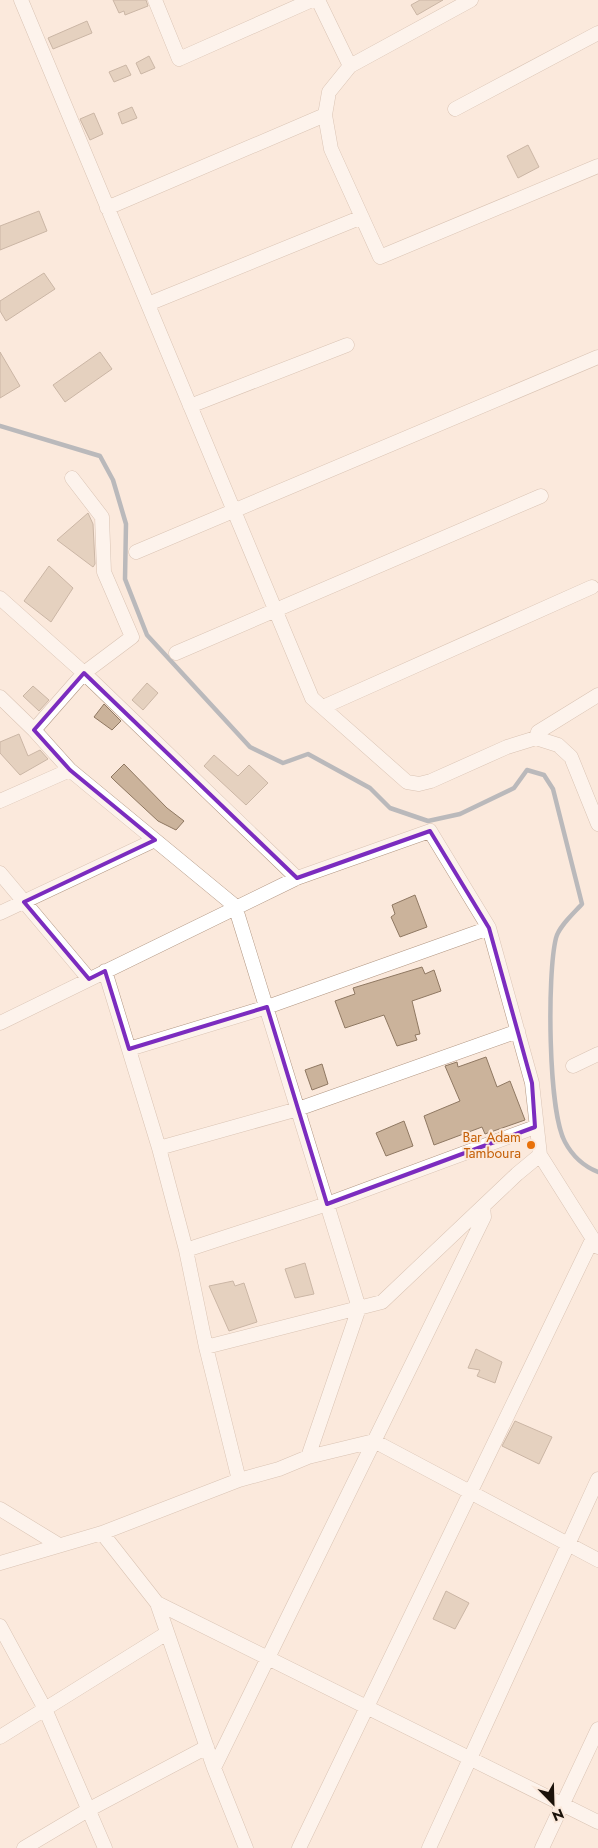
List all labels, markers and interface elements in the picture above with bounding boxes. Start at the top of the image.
place label: Bar Adam Tamboura [463,1127,521,1163]
marker: Bar Adam Tamboura [525,1139,537,1151]
north arrow [528,1778,578,1828]
text: N [549,1804,567,1826]

